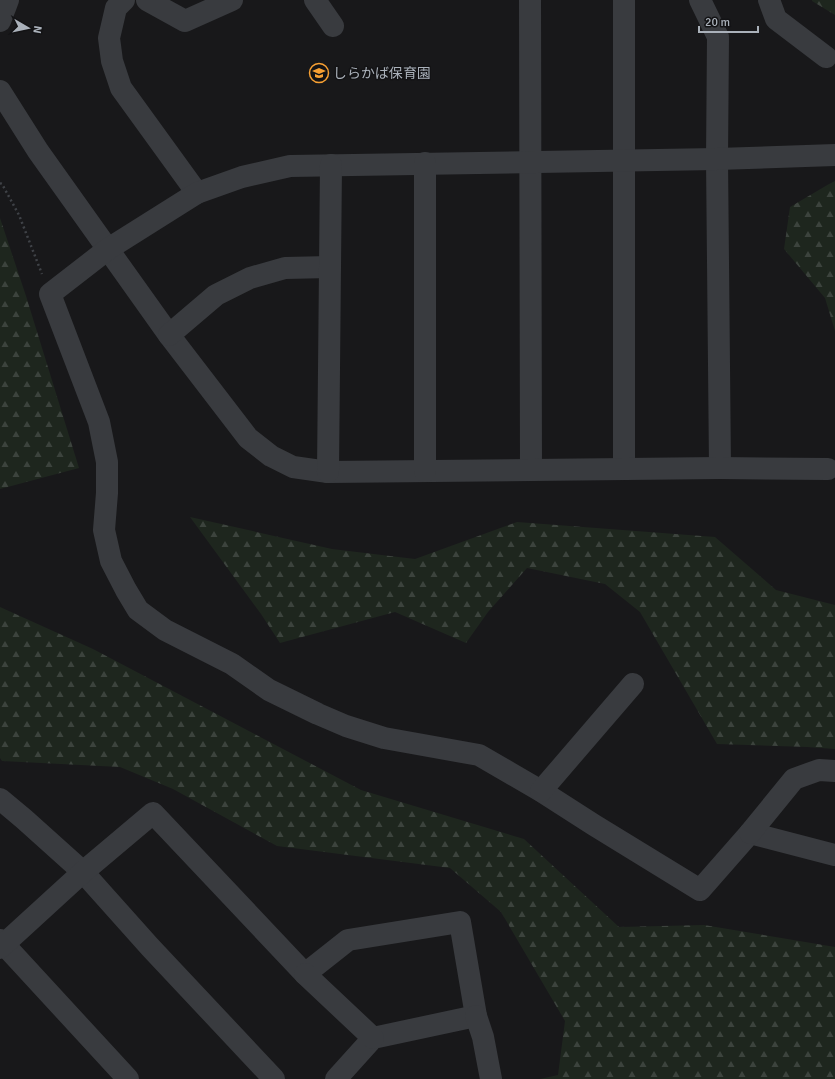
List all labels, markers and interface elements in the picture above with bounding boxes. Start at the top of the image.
north arrow [8,8,48,48]
scale bar [699,8,758,34]
text: 20 m [705,15,730,30]
text: N [30,25,44,34]
school or university icon: しらかば保育園 [308,62,330,84]
place label: しらかば保育園 [333,65,431,82]

